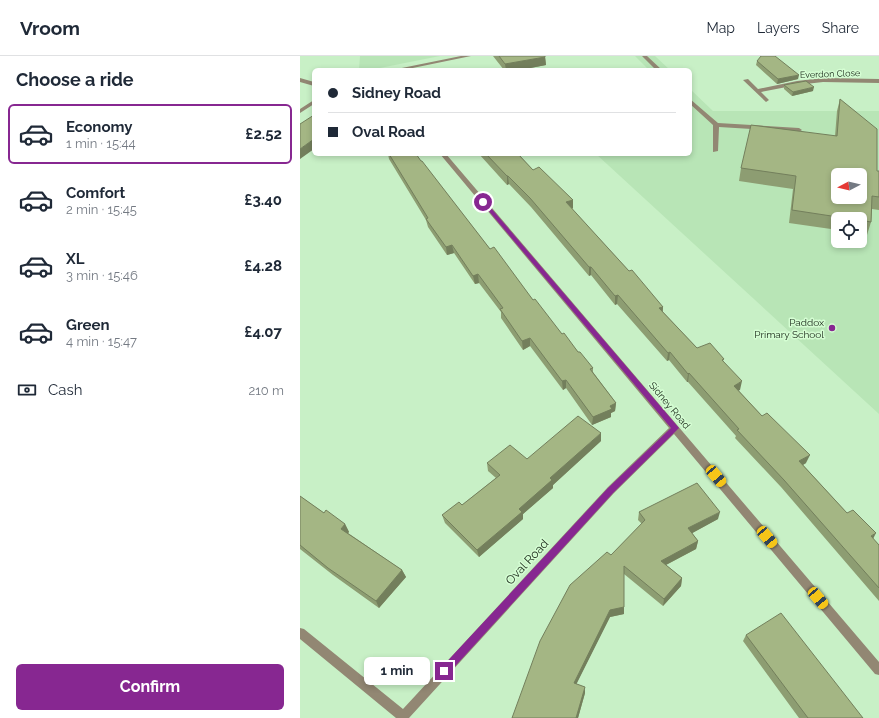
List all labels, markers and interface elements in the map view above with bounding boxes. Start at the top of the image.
text: Vroom [20,17,80,39]
text: Map [707,20,735,36]
text: Layers [757,20,800,36]
text: Share [822,20,859,36]
street label: Everdon Close [800,68,861,80]
text: Choose a ride [16,69,134,90]
text: Sidney Road [352,84,441,102]
icon: car [18,116,54,152]
text: Economy [66,118,133,136]
text: Oval Road [352,123,425,141]
text: £2.52 [245,125,282,143]
text: 1 min · 15:44 [66,136,136,151]
north arrow [831,168,867,204]
map controls [831,168,867,248]
icon: car [18,182,54,218]
text: Comfort [66,184,125,202]
text: £3.40 [244,191,282,209]
route start [474,193,492,211]
text: 2 min · 15:45 [66,202,137,217]
button: locate [831,212,867,248]
icon: car [18,248,54,284]
text: XL [66,250,84,268]
text: £4.28 [244,257,282,275]
text: 3 min · 15:46 [66,268,138,283]
icon: car [18,314,54,350]
text: Green [66,316,110,334]
place label: Paddox Primary School [754,317,824,340]
text: £4.07 [244,323,282,341]
marker: Paddox Primary School [827,323,837,333]
text: 4 min · 15:47 [66,334,137,349]
icon: cash [16,379,38,401]
street label: Sidney Road [647,380,692,431]
text: Cash [48,381,82,399]
text: 210 m [248,383,284,398]
car [704,463,728,489]
car [755,524,779,550]
street label: Oval Road [503,537,551,587]
car [806,585,830,611]
callout: 1 min [364,657,430,685]
route end [435,662,453,680]
text: 1 min [381,663,413,678]
button: Confirm [16,664,284,710]

